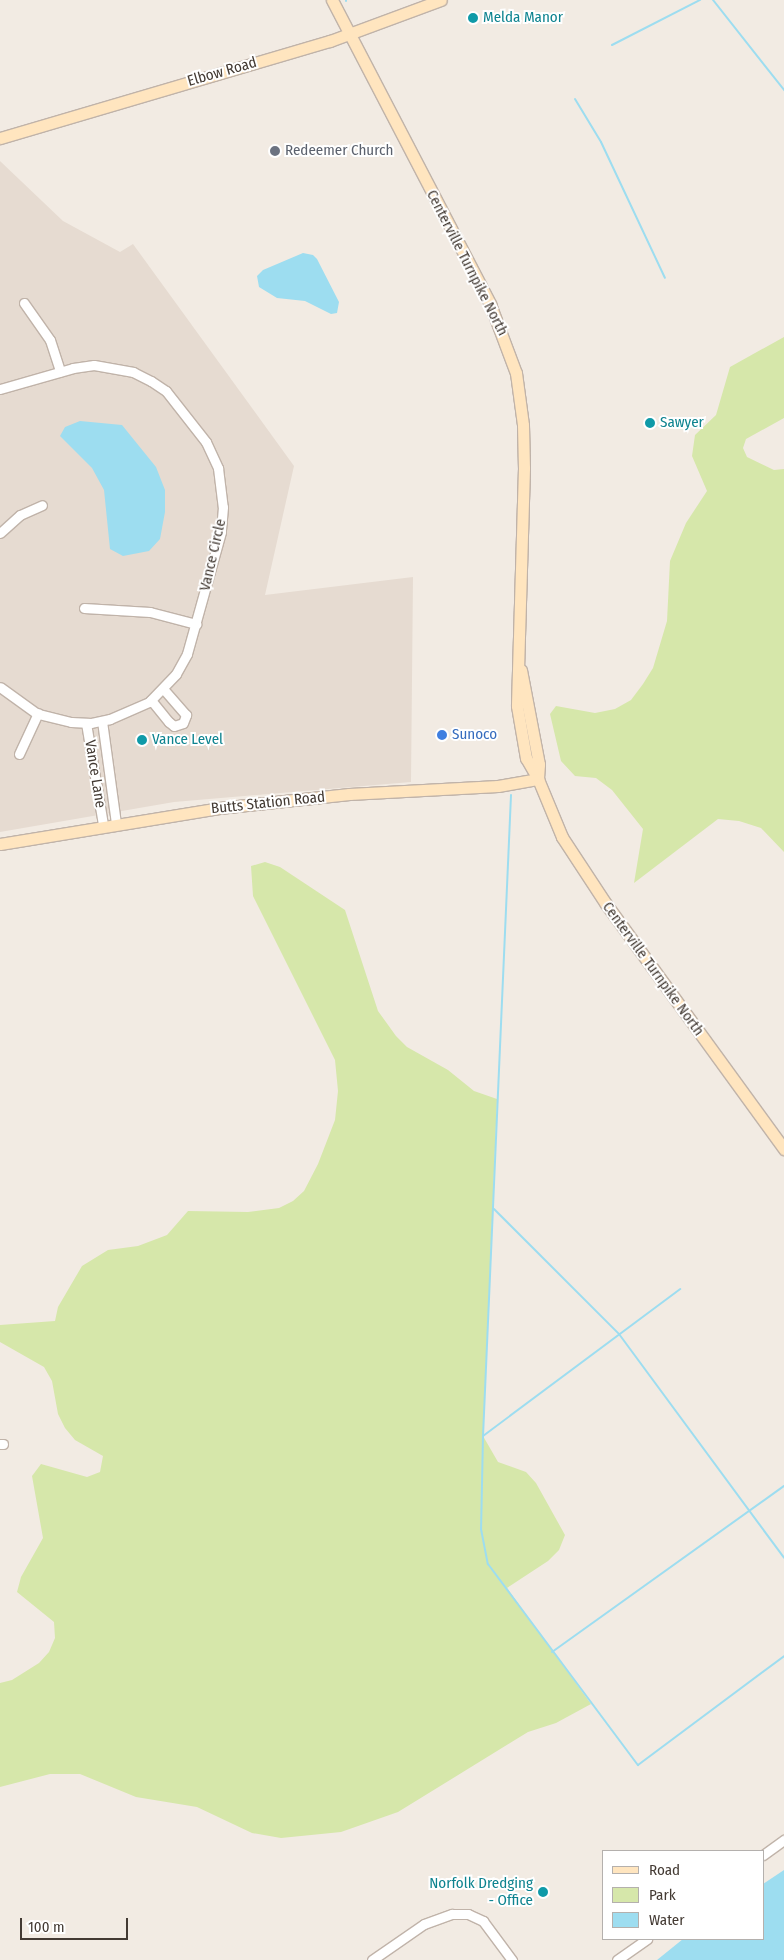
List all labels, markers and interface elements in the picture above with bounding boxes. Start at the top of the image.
place label: Melda Manor [483,9,563,27]
marker: Melda Manor [467,12,479,24]
street label: Elbow Road [185,54,259,90]
place label: Redeemer Church [285,142,393,160]
marker: Redeemer Church [269,145,281,157]
street label: Centerville Turnpike North [422,187,512,339]
place label: Sawyer [660,414,704,432]
marker: Sawyer [644,417,656,429]
street label: Vance Circle [196,517,230,593]
place label: Sunoco [452,726,497,744]
marker: Sunoco [436,729,448,741]
place label: Vance Level [152,731,223,749]
marker: Vance Level [136,734,148,746]
street label: Vance Lane [81,739,109,809]
street label: Butts Station Road [210,788,326,818]
street label: Centerville Turnpike North [598,899,708,1039]
legend [602,1850,764,1940]
text: Road [649,1861,680,1879]
place label: Norfolk Dredging - Office [429,1874,533,1909]
marker: Norfolk Dredging - Office [537,1886,549,1898]
text: Park [649,1886,676,1904]
scale bar [22,1908,130,1940]
text: Water [649,1911,684,1929]
text: 100 m [28,1918,65,1936]

